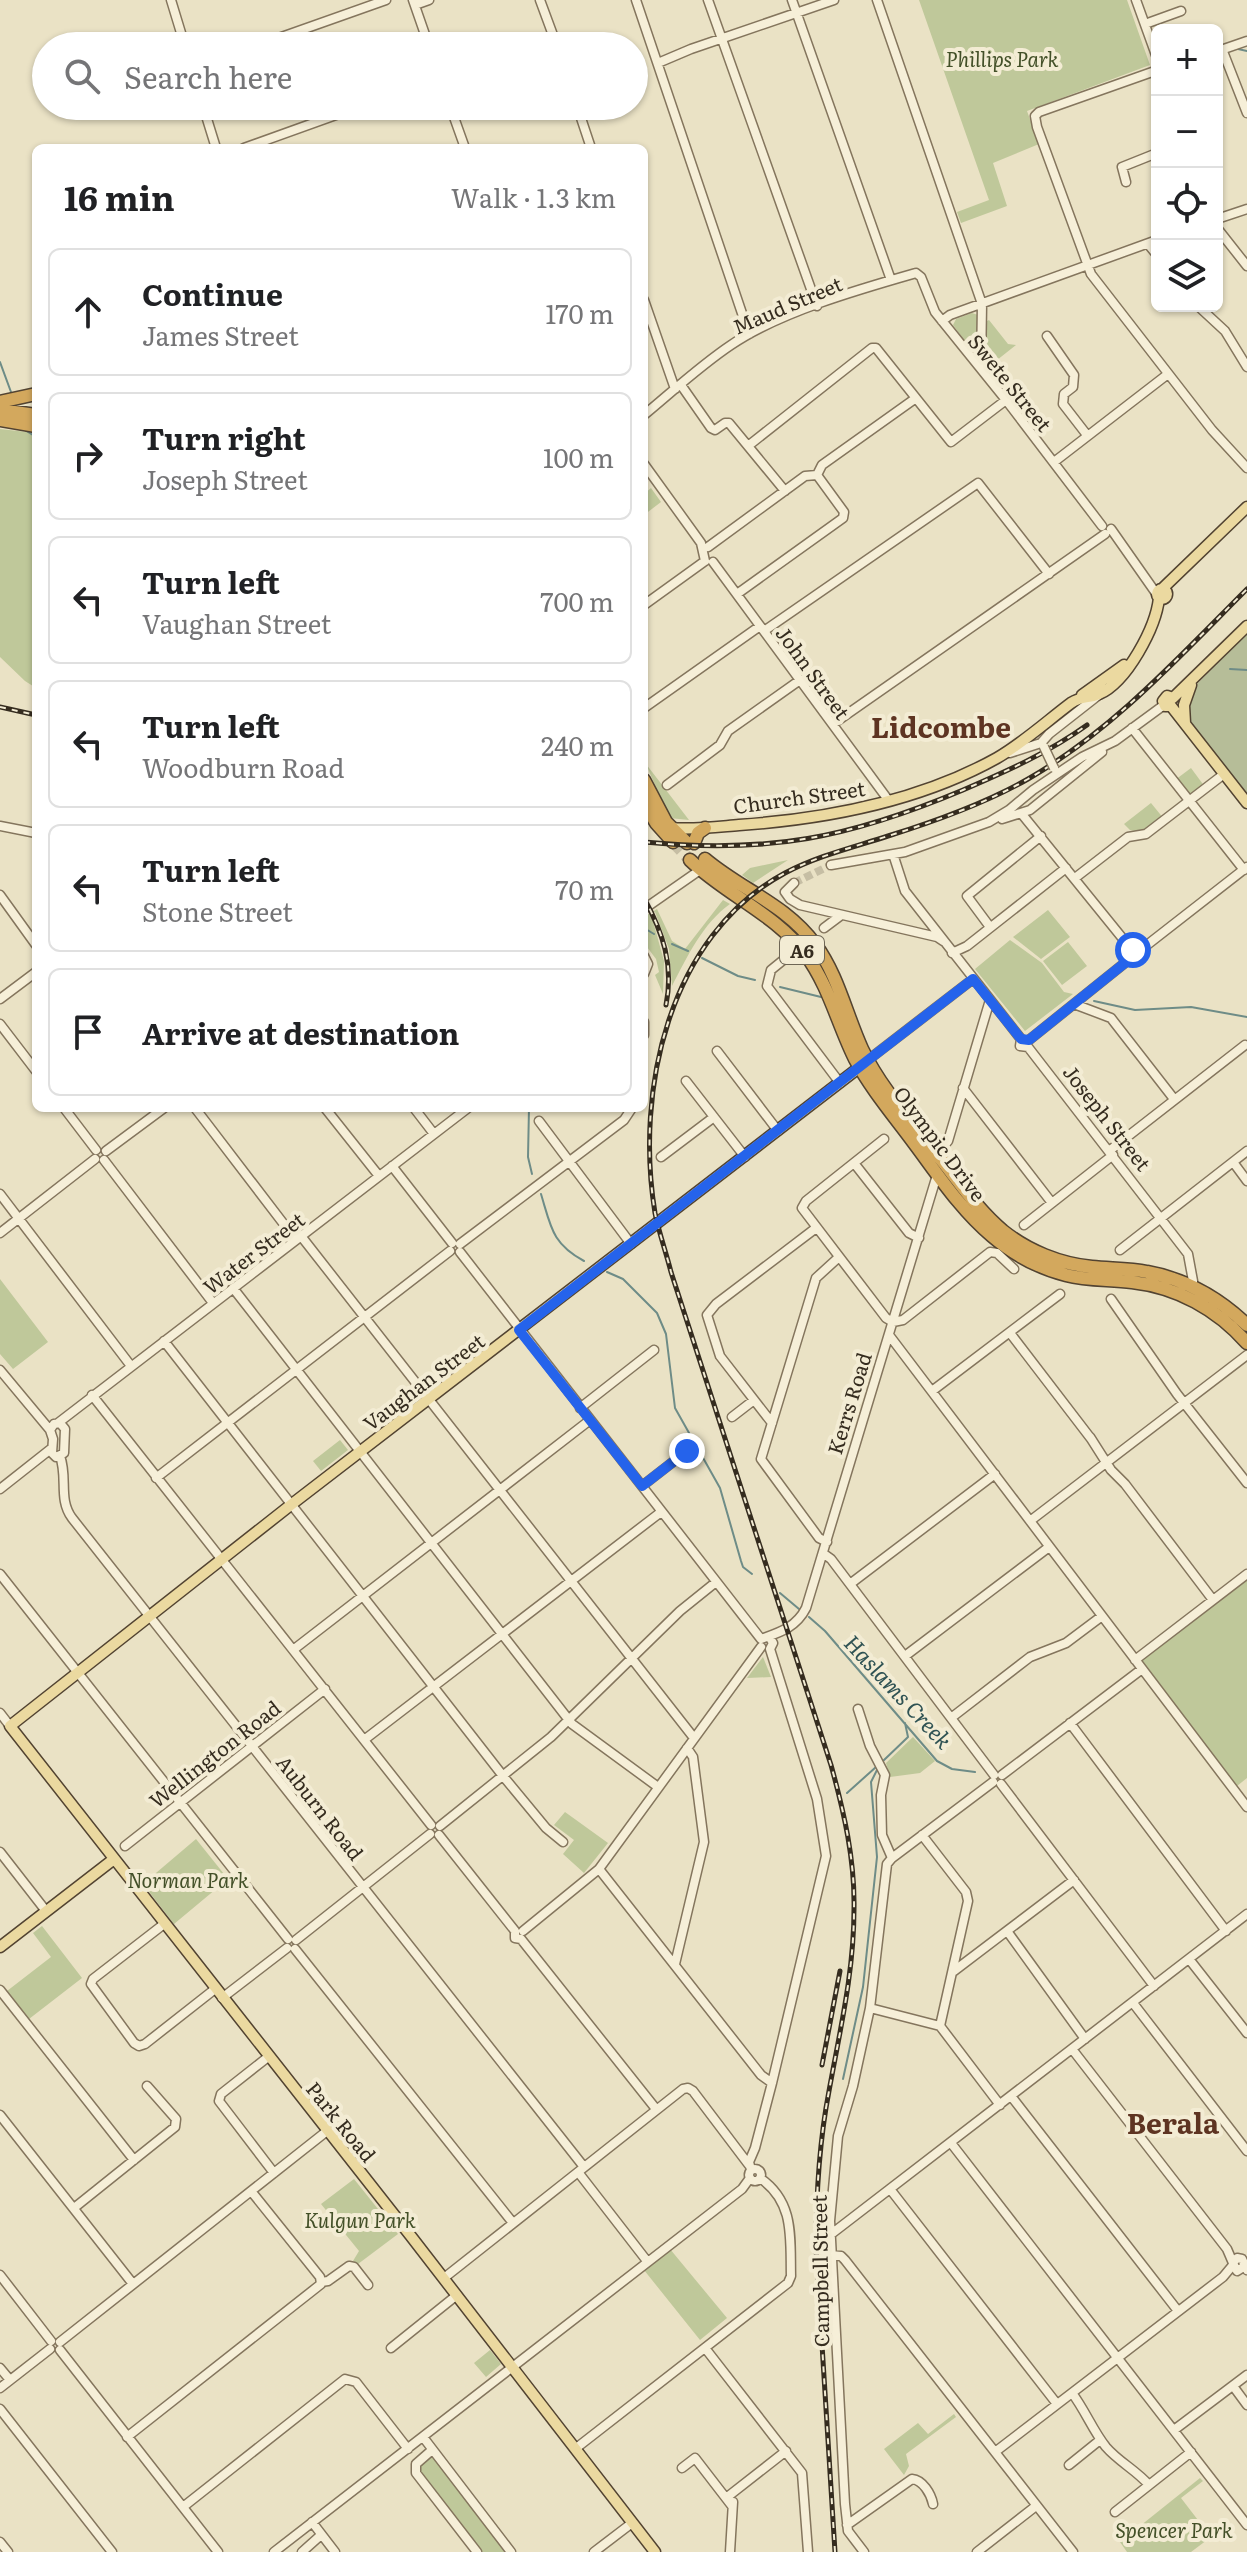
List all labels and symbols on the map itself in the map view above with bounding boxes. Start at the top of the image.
park label: Phillips Park [946,43,1058,73]
street label: Maud Street [728,268,846,340]
street label: Swete Street [962,327,1060,437]
street label: John Street [770,619,858,725]
district label: Lidcombe [871,705,1011,747]
street label: Church Street [731,772,867,820]
route start [1115,932,1151,968]
road number: A6 [780,936,824,964]
street label: Joseph Street [1057,1058,1159,1176]
street label: Olympic Drive [888,1079,994,1207]
street label: Water Street [196,1204,310,1300]
street label: Vaughan Street [356,1325,490,1437]
street label: Kerrs Road [818,1348,878,1458]
route end [669,1433,705,1469]
water label: Haslams Creek [837,1627,961,1755]
street label: Wellington Road [142,1692,286,1814]
street label: Auburn Road [270,1748,372,1866]
park label: Norman Park [127,1864,249,1894]
street label: Park Road [300,2074,384,2168]
district label: Berala [1127,2101,1220,2143]
street label: Campbell Street [803,2195,835,2347]
park label: Kulgun Park [304,2204,416,2234]
park label: Spencer Park [1115,2514,1233,2544]

